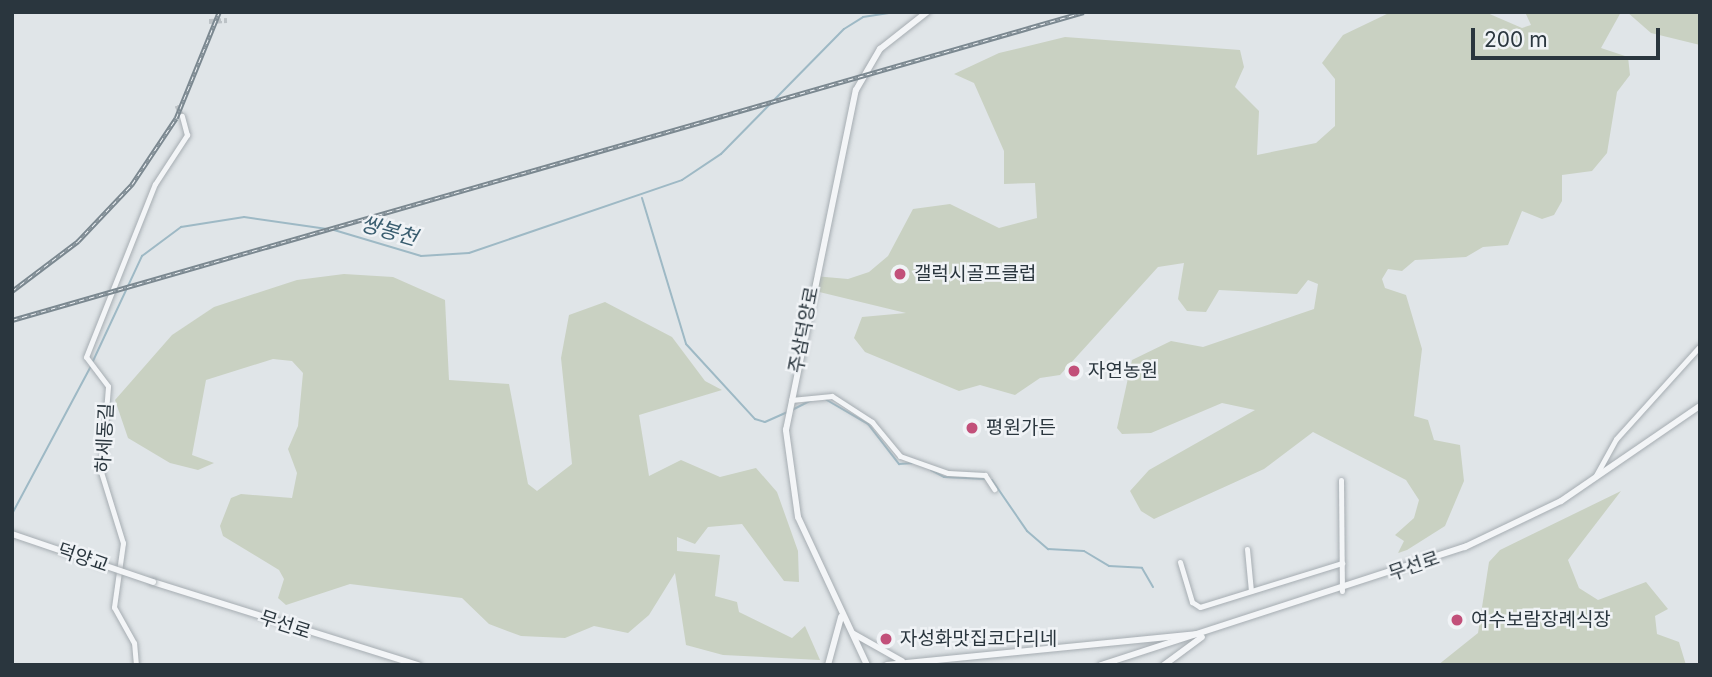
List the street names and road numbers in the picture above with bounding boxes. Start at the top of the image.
street label: 주삼덕양로 [784,285,824,375]
street label: 하세동길 [92,402,118,474]
street label: 덕양교 [54,539,112,577]
street label: 무선로 [1385,547,1443,585]
street label: 무선로 [257,606,313,644]

